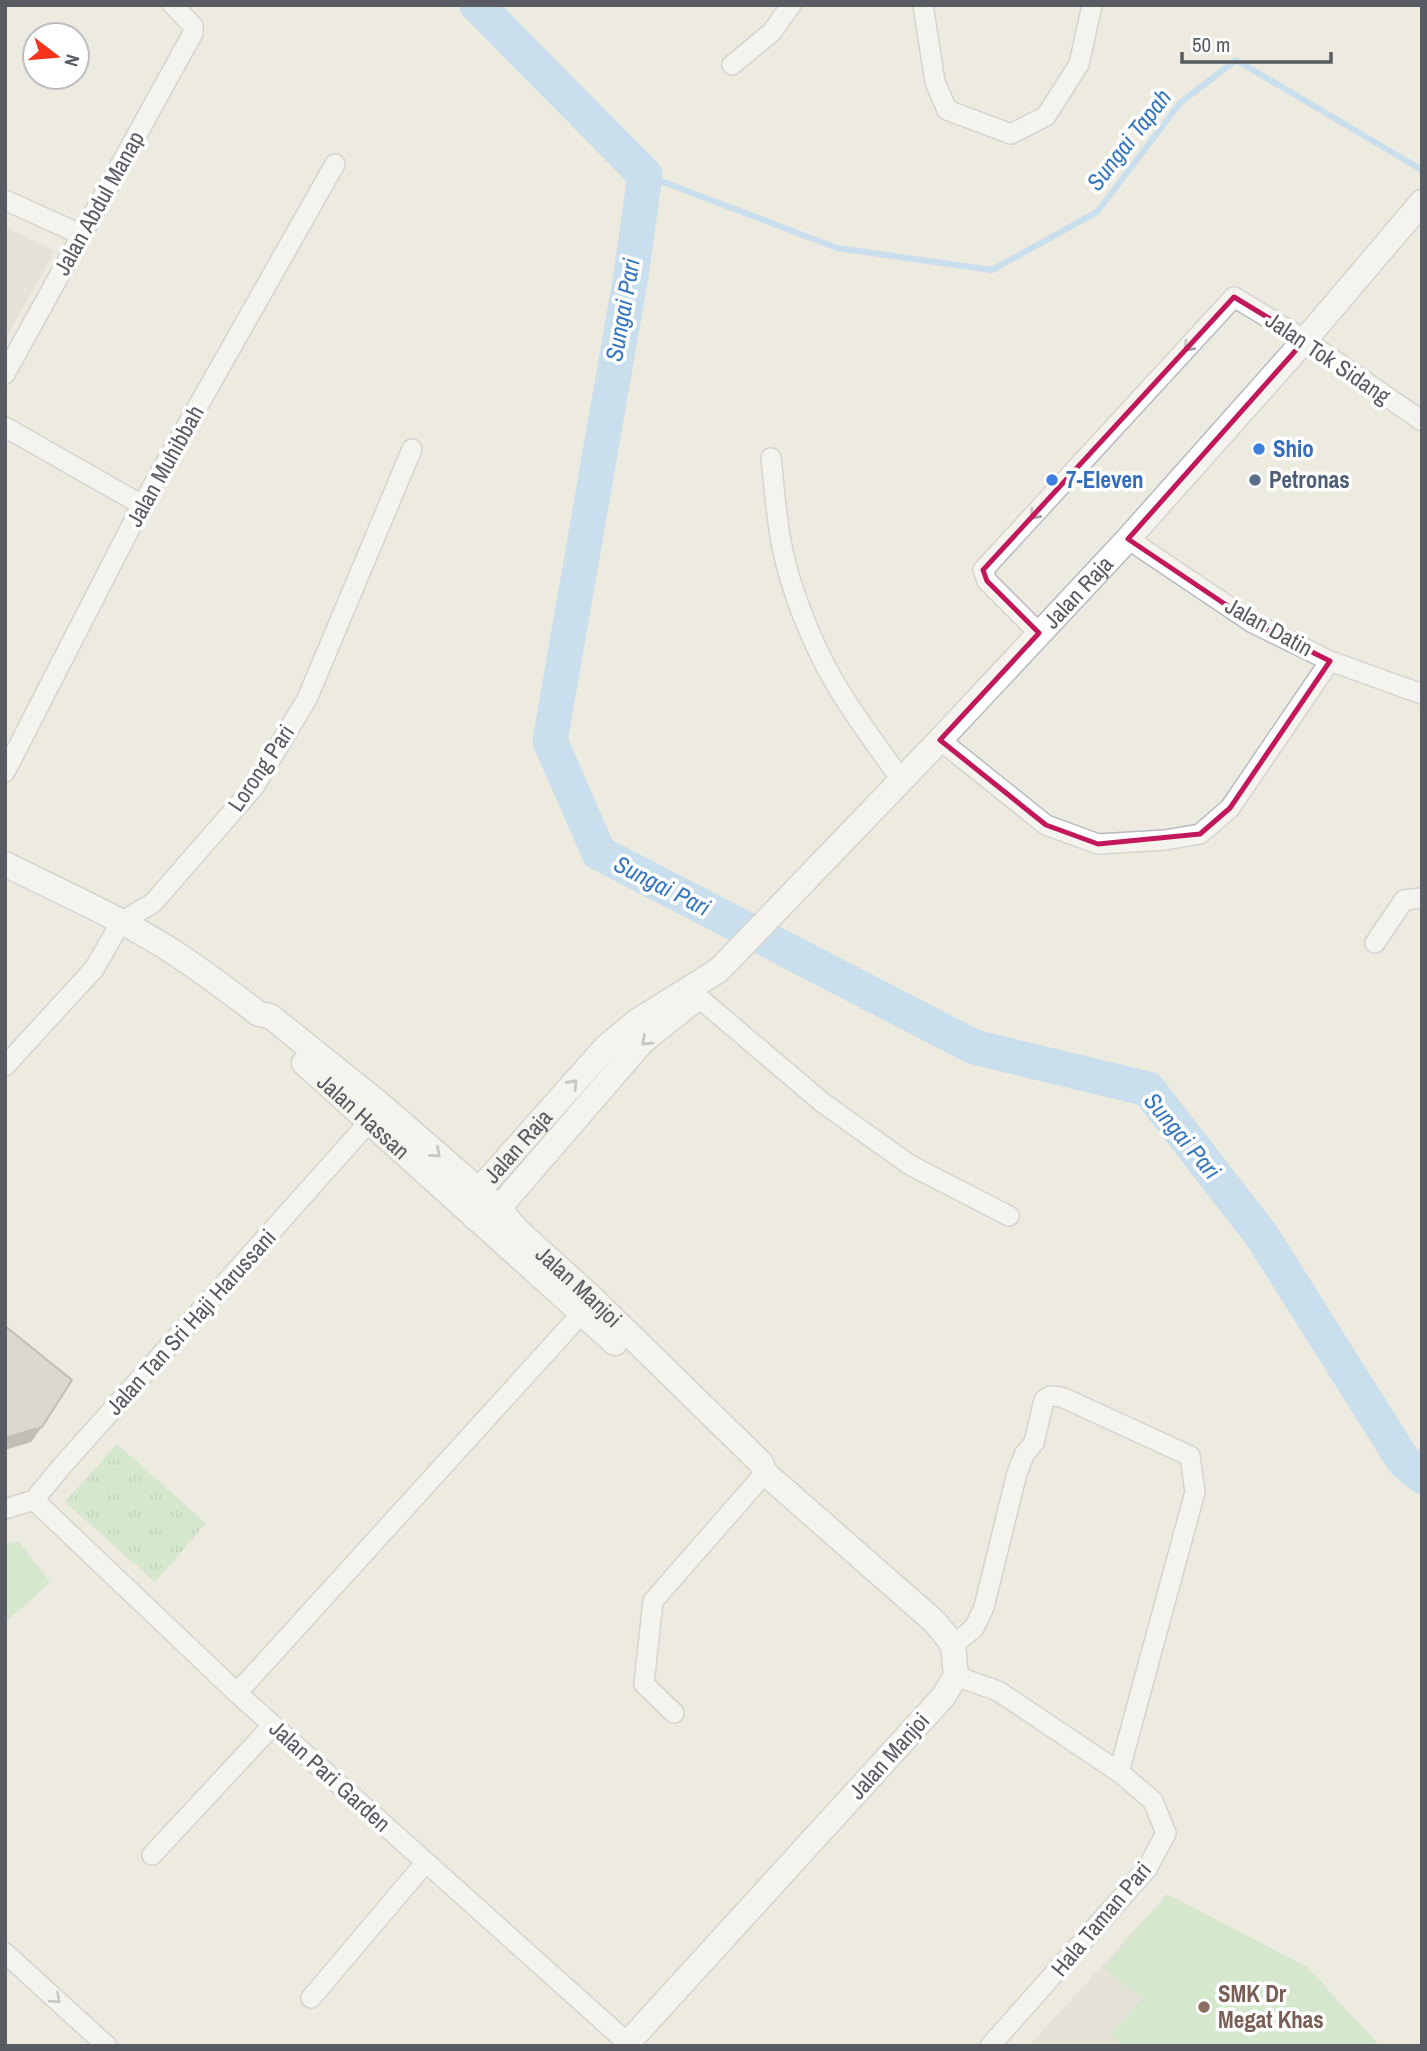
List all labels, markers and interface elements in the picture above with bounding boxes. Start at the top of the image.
north arrow [21,21,91,91]
scale bar [1182,21,1331,65]
text: 50 m [1192,30,1230,59]
text: N [58,52,86,70]
water label: Sungai Tapah [1078,82,1178,197]
street label: Jalan Abdul Manap [46,125,151,280]
water label: Sungai Pari [597,255,647,364]
street label: Jalan Tok Sidang [1260,304,1397,411]
one-way arrow [1184,339,1196,352]
street label: Jalan Muhibbah [118,400,211,532]
place label: Shio [1273,433,1314,464]
marker: Shio [1251,441,1267,457]
place label: 7-Eleven [1066,464,1144,495]
place label: Petronas [1269,464,1350,495]
marker: 7-Eleven [1044,472,1060,488]
marker: Petronas [1247,472,1263,488]
one-way arrow [1030,507,1043,520]
street label: Jalan Raja [1036,548,1120,635]
street label: Jalan Datin [1220,590,1318,663]
street label: Lorong Pari [220,718,301,817]
water label: Sungai Pari [609,847,716,923]
one-way arrow [641,1032,654,1045]
street label: Jalan Hassan [311,1066,417,1166]
one-way arrow [565,1079,577,1092]
water label: Sungai Pari [1137,1085,1229,1186]
street label: Jalan Raja [476,1102,559,1190]
one-way arrow [427,1145,440,1157]
street label: Jalan Tan Sri Haji Harussani [99,1222,282,1421]
street label: Jalan Manjoi [529,1238,629,1334]
street label: Jalan Manjoi [841,1706,936,1806]
street label: Jalan Pari Garden [263,1713,398,1838]
street label: Hala Taman Pari [1044,1855,1158,1982]
place label: SMK Dr Megat Khas [1218,1978,1324,2035]
one-way arrow [48,1991,61,2004]
marker: SMK Dr Megat Khas [1196,1999,1212,2015]

